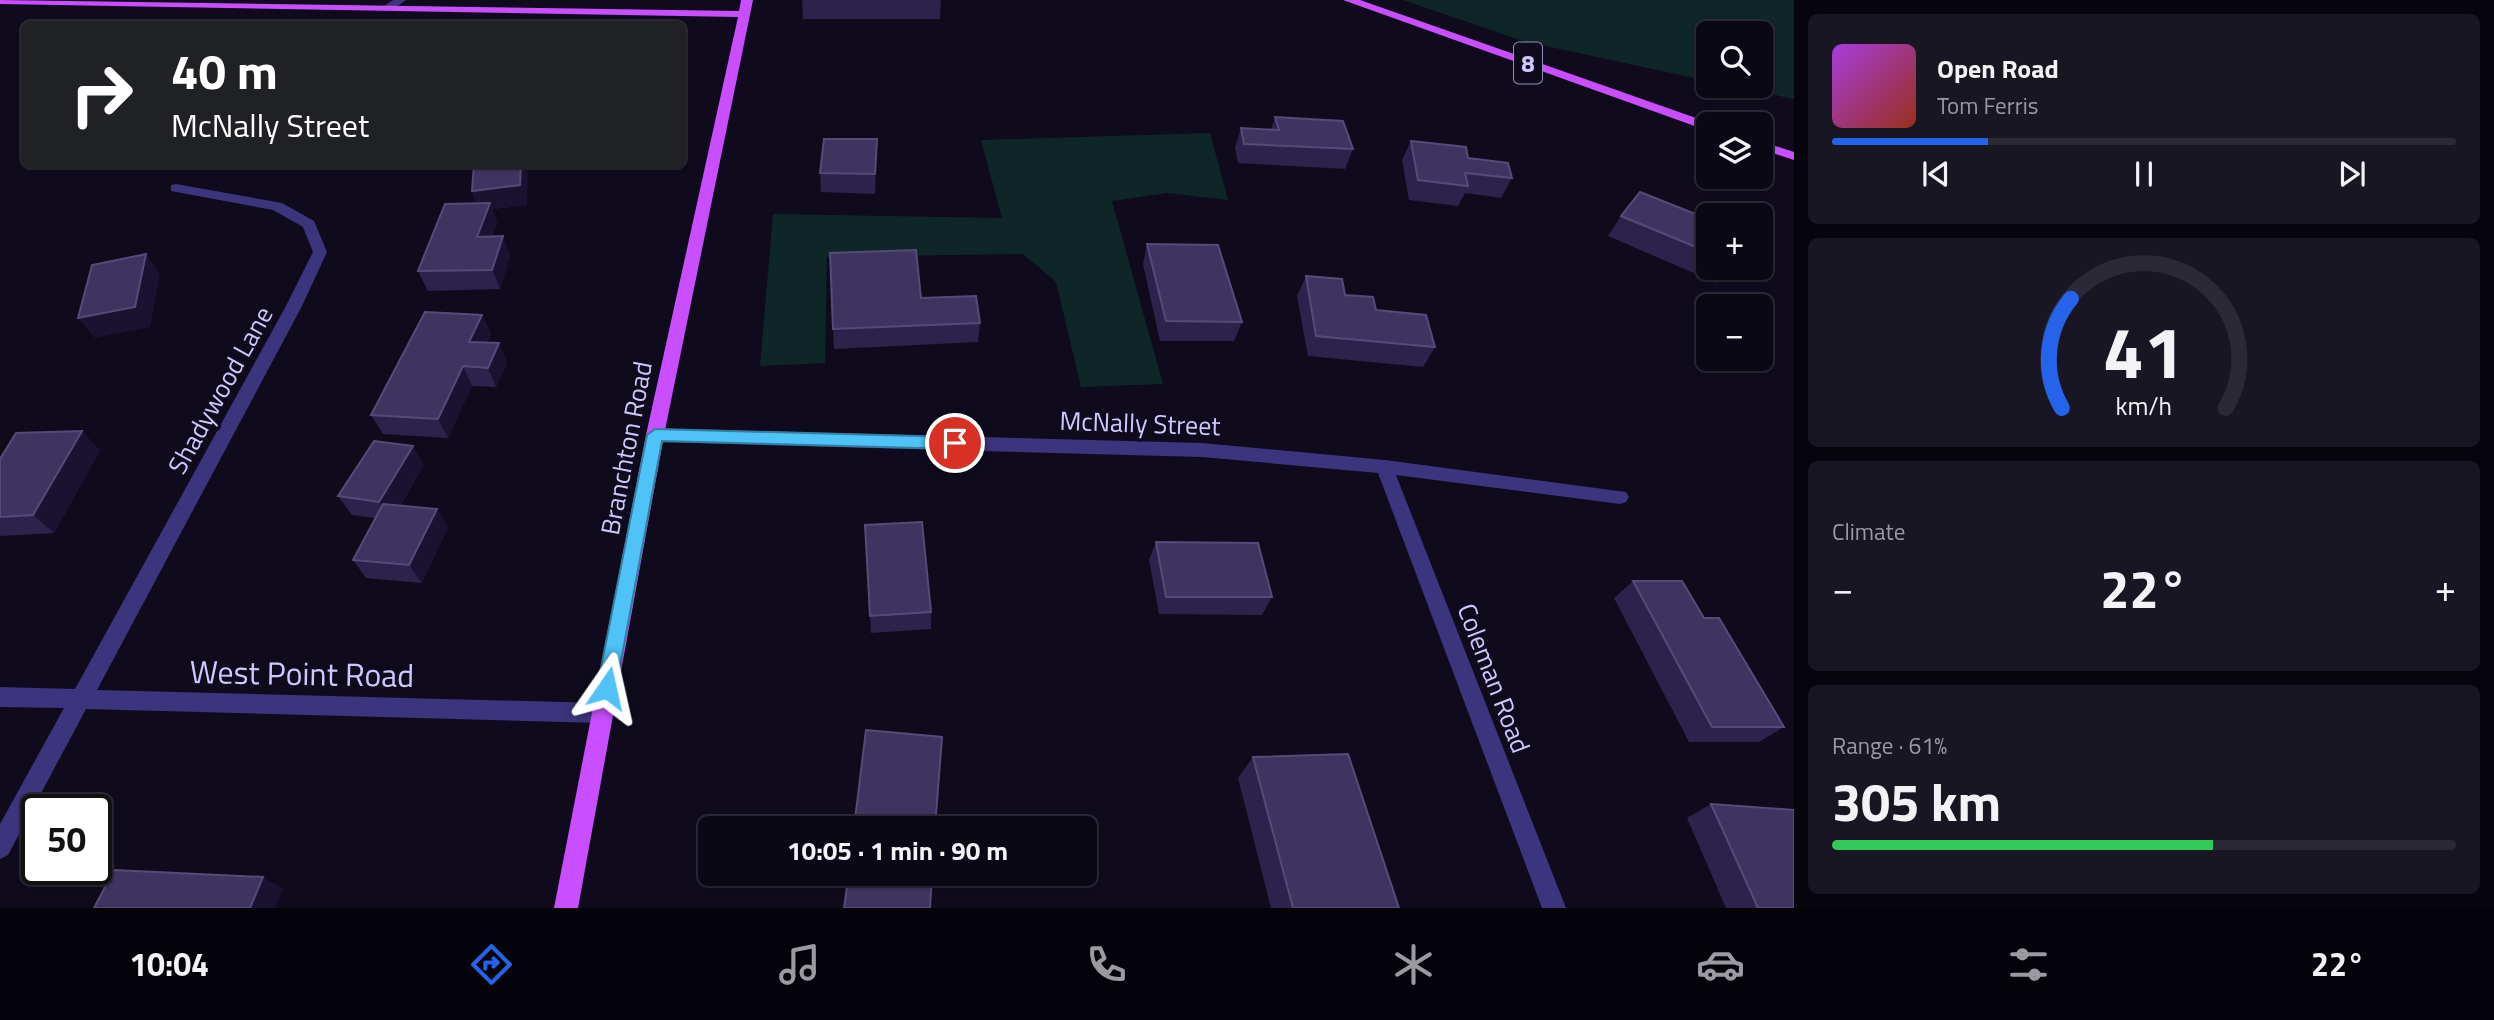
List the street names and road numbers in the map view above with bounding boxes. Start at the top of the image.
road number: 8 [1514,42,1542,84]
street label: Shadywood Lane [158,299,282,481]
street label: Branchton Road [590,358,662,538]
street label: McNally Street [1059,401,1221,445]
street label: Coleman Road [1448,597,1540,759]
street label: West Point Road [189,647,415,699]

